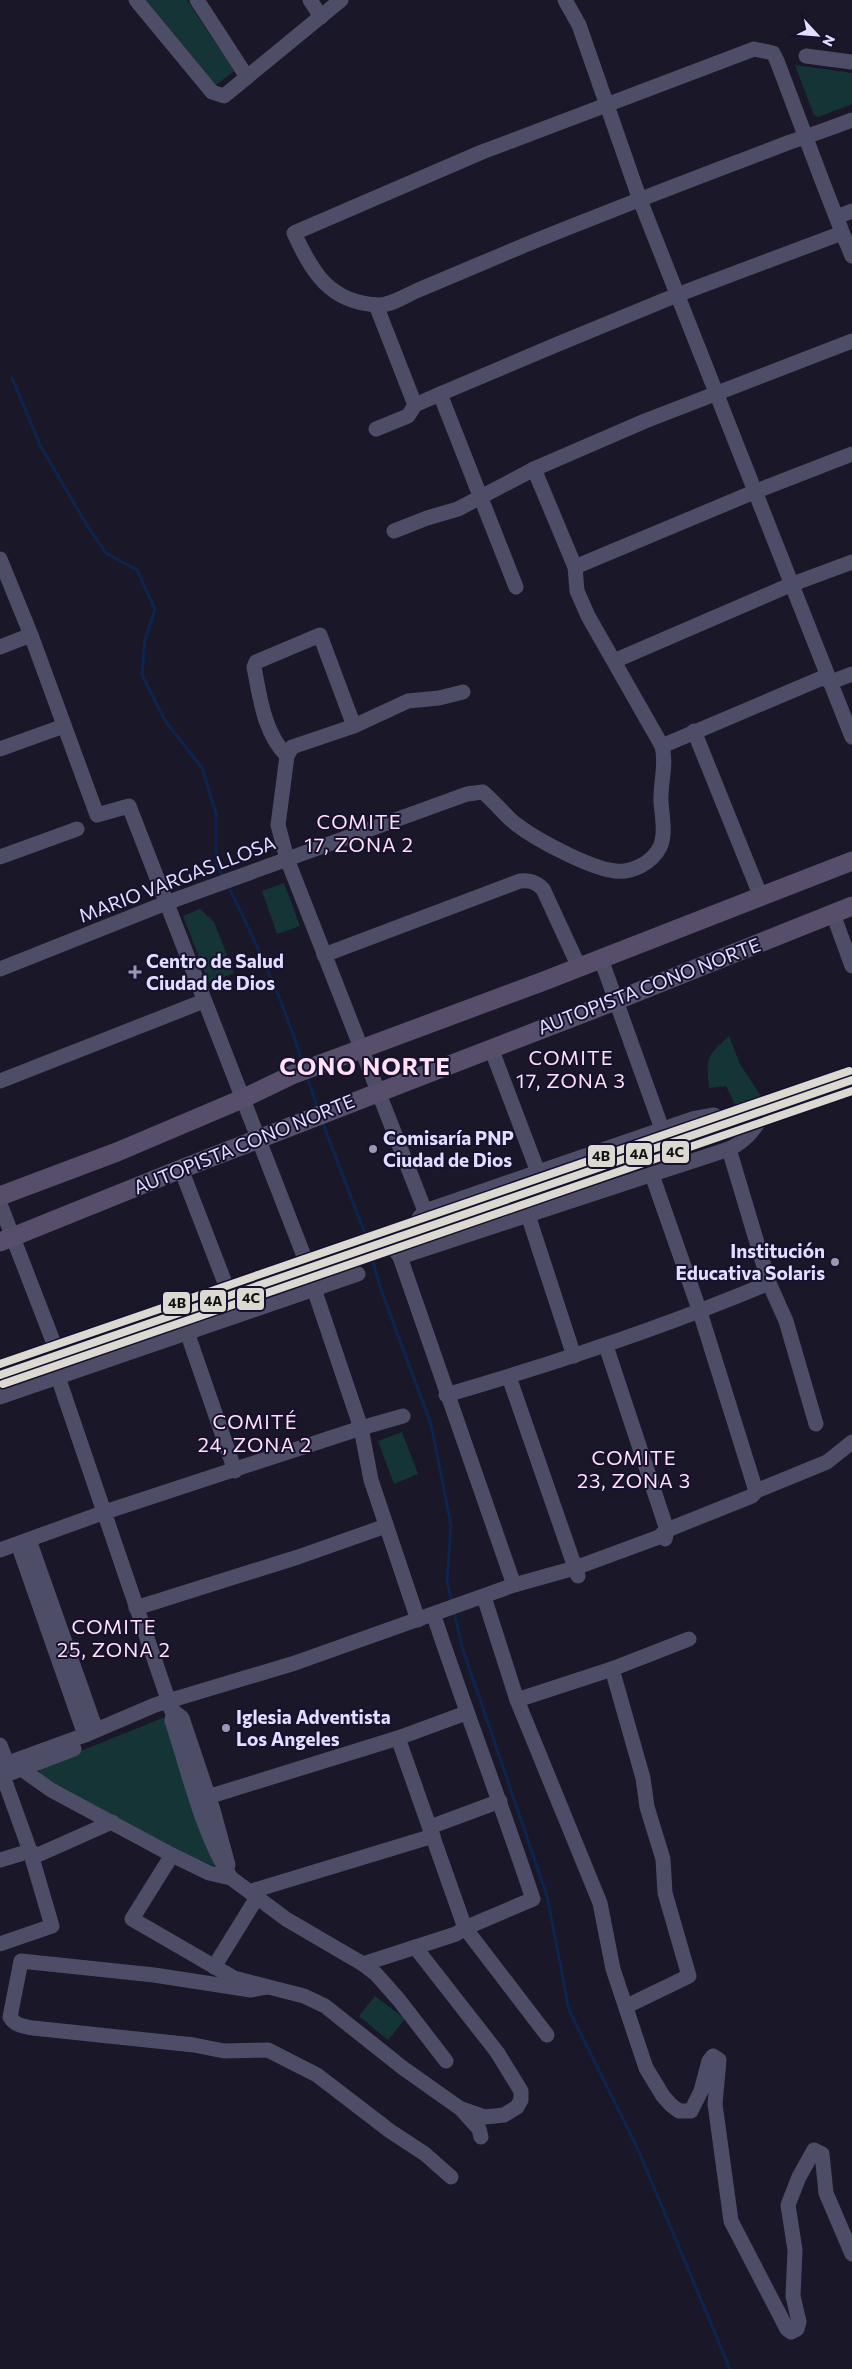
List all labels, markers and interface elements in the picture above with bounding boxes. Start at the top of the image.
north arrow [792,10,842,60]
text: N [819,32,839,49]
district label: COMITE 17, ZONA 2 [304,809,414,856]
street label: MARIO VARGAS LLOSA [75,830,278,927]
street label: AUTOPISTA CONO NORTE [534,932,763,1039]
place label: Centro de Salud Ciudad de Dios [146,949,284,994]
marker: Centro de Salud Ciudad de Dios [128,965,142,979]
district label: COMITE 17, ZONA 3 [516,1045,626,1092]
district label: CONO NORTE [279,1051,451,1080]
street label: AUTOPISTA CONO NORTE [130,1089,358,1199]
place label: Comisaría PNP Ciudad de Dios [383,1126,514,1171]
line badge: 4C [661,1140,690,1164]
line badge: 4A [625,1142,653,1166]
marker: Comisaría PNP Ciudad de Dios [367,1143,379,1155]
text: 4C [666,1143,684,1160]
line badge: 4B [587,1144,616,1168]
text: 4A [630,1145,648,1162]
text: 4B [592,1147,610,1164]
place label: Institución Educativa Solaris [675,1239,825,1284]
marker: Institución Educativa Solaris [829,1256,841,1268]
line badge: 4C [236,1287,265,1311]
line badge: 4A [199,1289,227,1313]
text: 4C [242,1289,260,1306]
line badge: 4B [162,1291,191,1315]
text: 4A [204,1292,222,1309]
text: 4B [168,1294,186,1311]
district label: COMITÉ 24, ZONA 2 [198,1409,312,1456]
district label: COMITE 23, ZONA 3 [577,1445,691,1492]
district label: COMITE 25, ZONA 2 [57,1614,171,1661]
place label: Iglesia Adventista Los Angeles [236,1705,391,1750]
marker: Iglesia Adventista Los Angeles [220,1722,232,1734]

